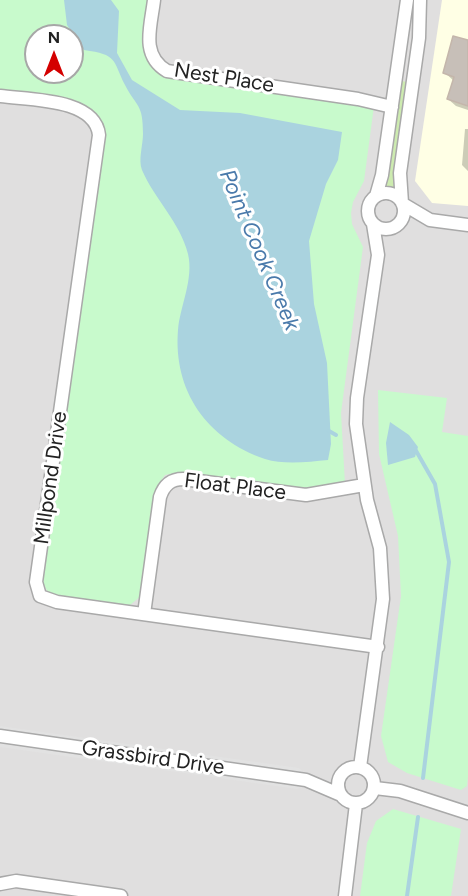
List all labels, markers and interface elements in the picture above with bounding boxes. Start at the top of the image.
north arrow [24,24,84,84]
text: N [48,28,60,47]
street label: Nest Place [172,58,276,98]
water label: Point Cook Creek [213,166,305,334]
street label: Millpond Drive [29,410,73,546]
street label: Float Place [183,468,287,506]
street label: Grassbird Drive [80,736,226,780]

